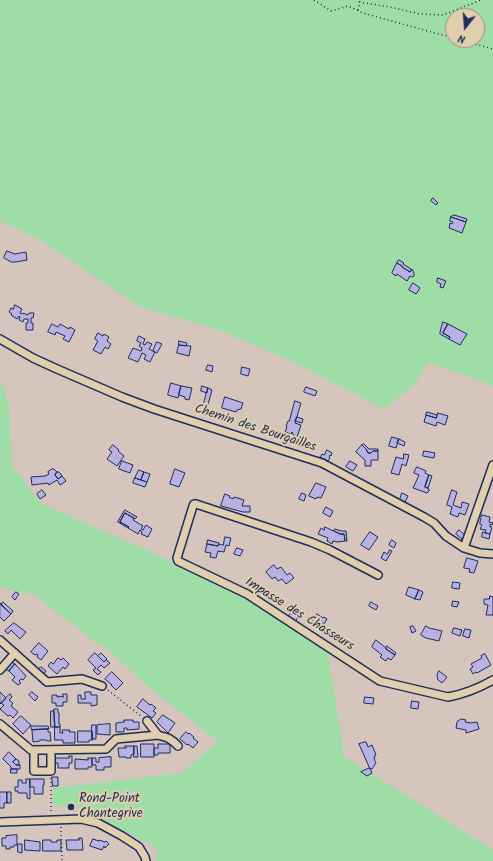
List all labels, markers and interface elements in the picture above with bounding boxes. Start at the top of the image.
north arrow [445,8,485,48]
text: N [456,29,468,48]
street label: Chemin des Bourgailles [192,402,318,456]
street label: Impasse des Chasseurs [242,575,356,655]
place label: Rond-Point Chantegrive [79,792,143,823]
marker: Rond-Point Chantegrive [66,802,76,812]

